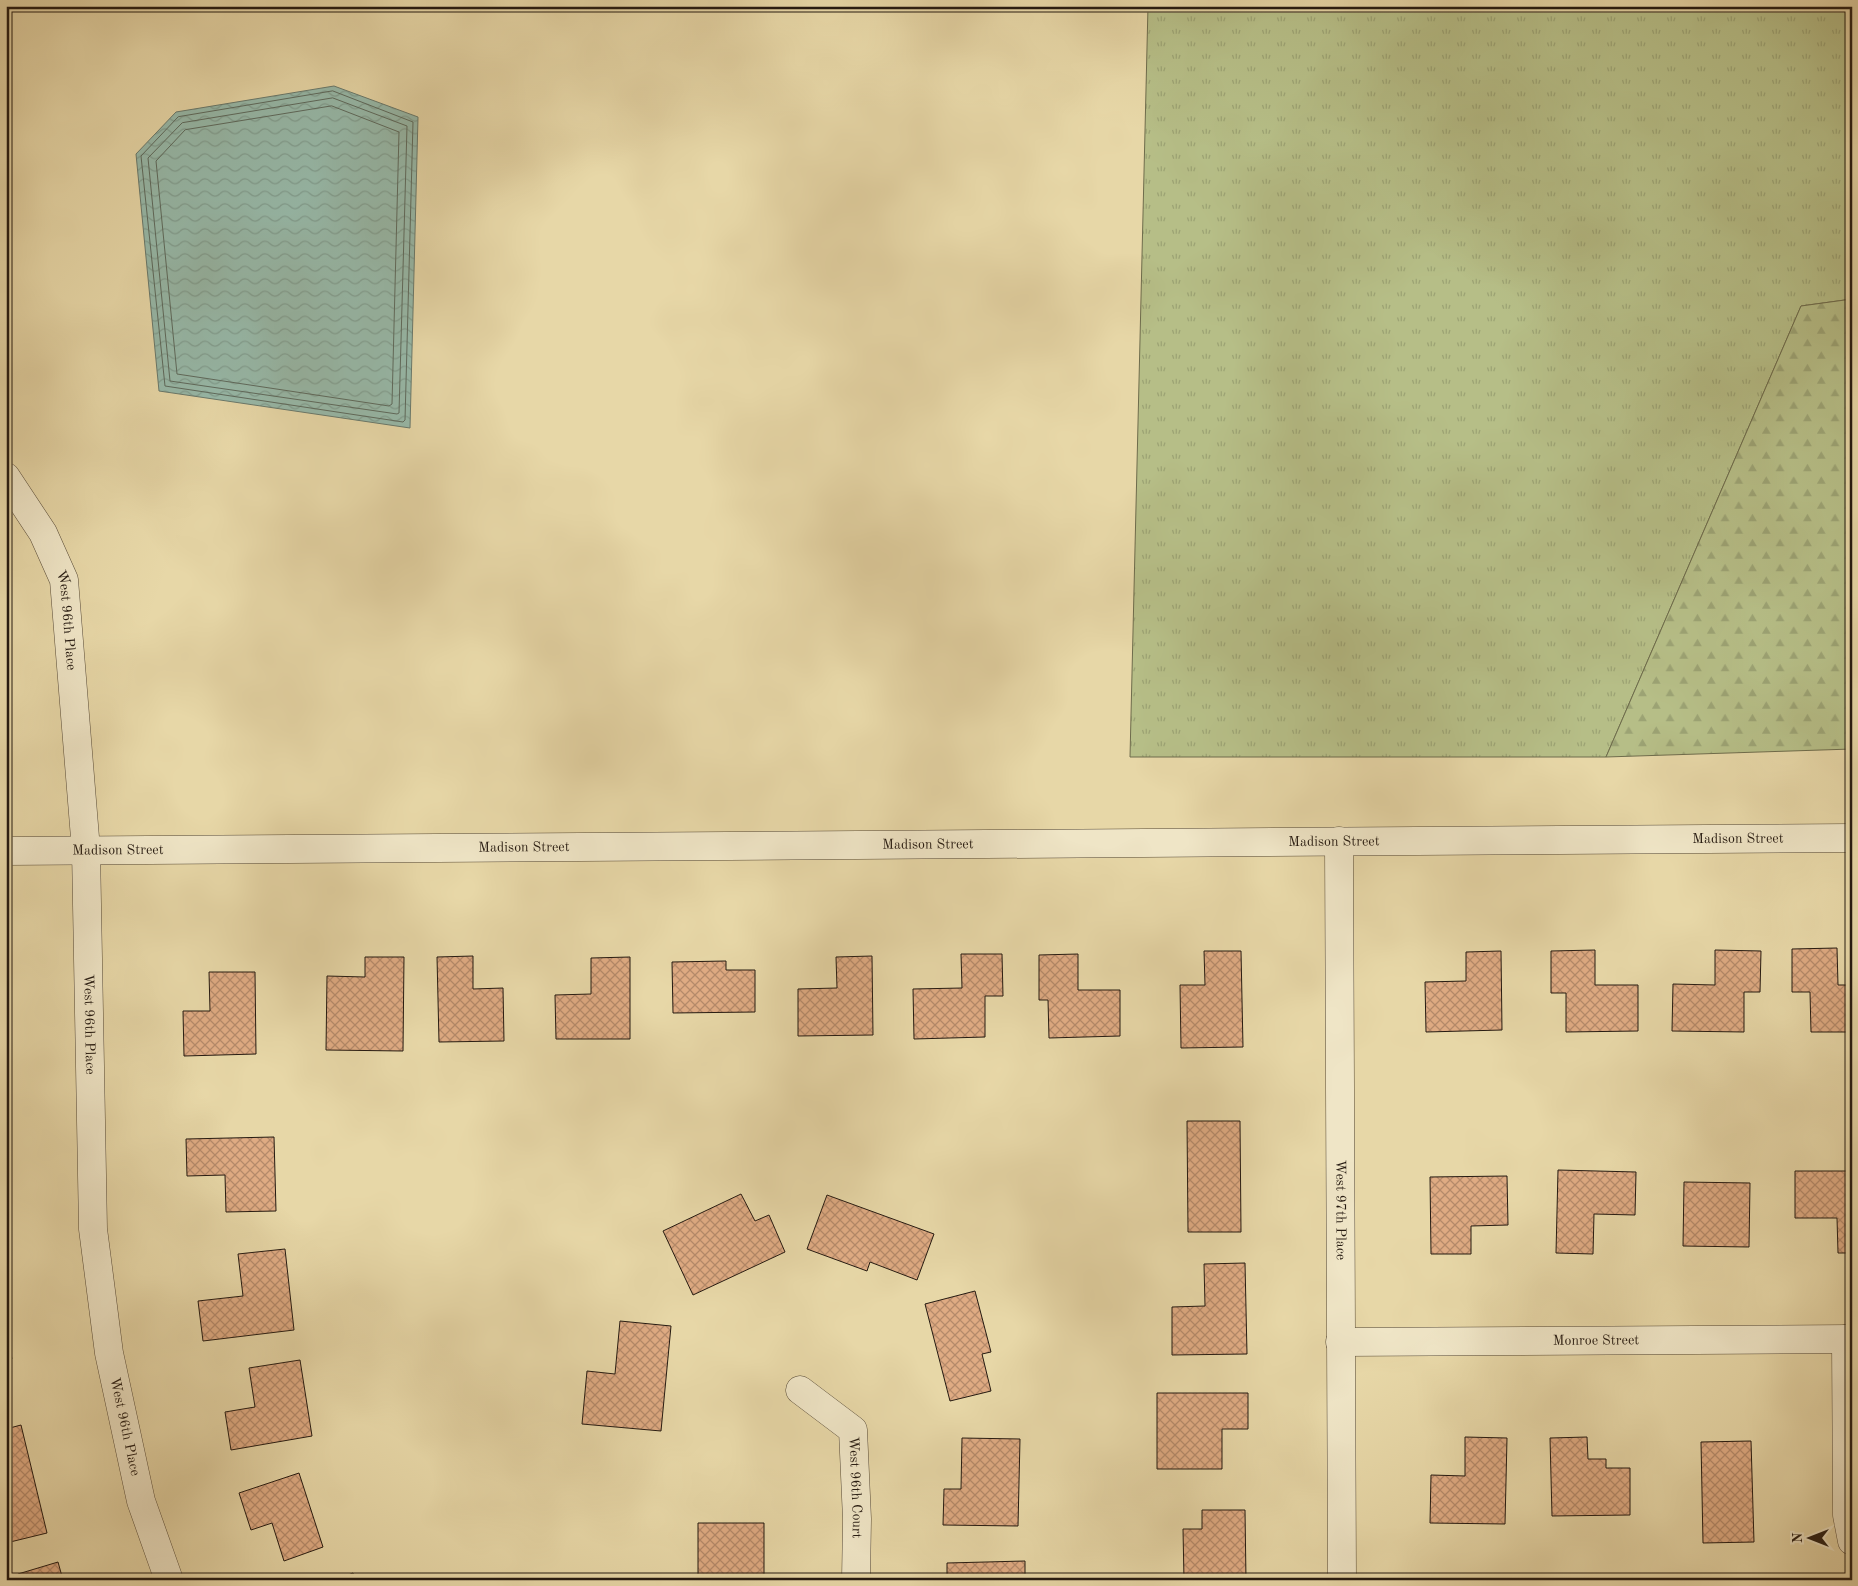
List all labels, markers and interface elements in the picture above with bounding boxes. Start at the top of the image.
street label: West 96th Place [54,568,78,671]
street label: Madison Street [1692,831,1784,846]
street label: Madison Street [1288,834,1380,849]
street label: Madison Street [882,837,974,852]
street label: Madison Street [478,840,570,855]
street label: Madison Street [72,843,164,858]
street label: West 96th Place [81,974,97,1075]
street label: West 97th Place [1333,1160,1348,1260]
street label: Monroe Street [1553,1333,1639,1348]
street label: West 96th Place [107,1376,142,1477]
street label: West 96th Court [846,1436,864,1539]
north arrow [1786,1514,1836,1564]
text: N [1791,1532,1805,1543]

